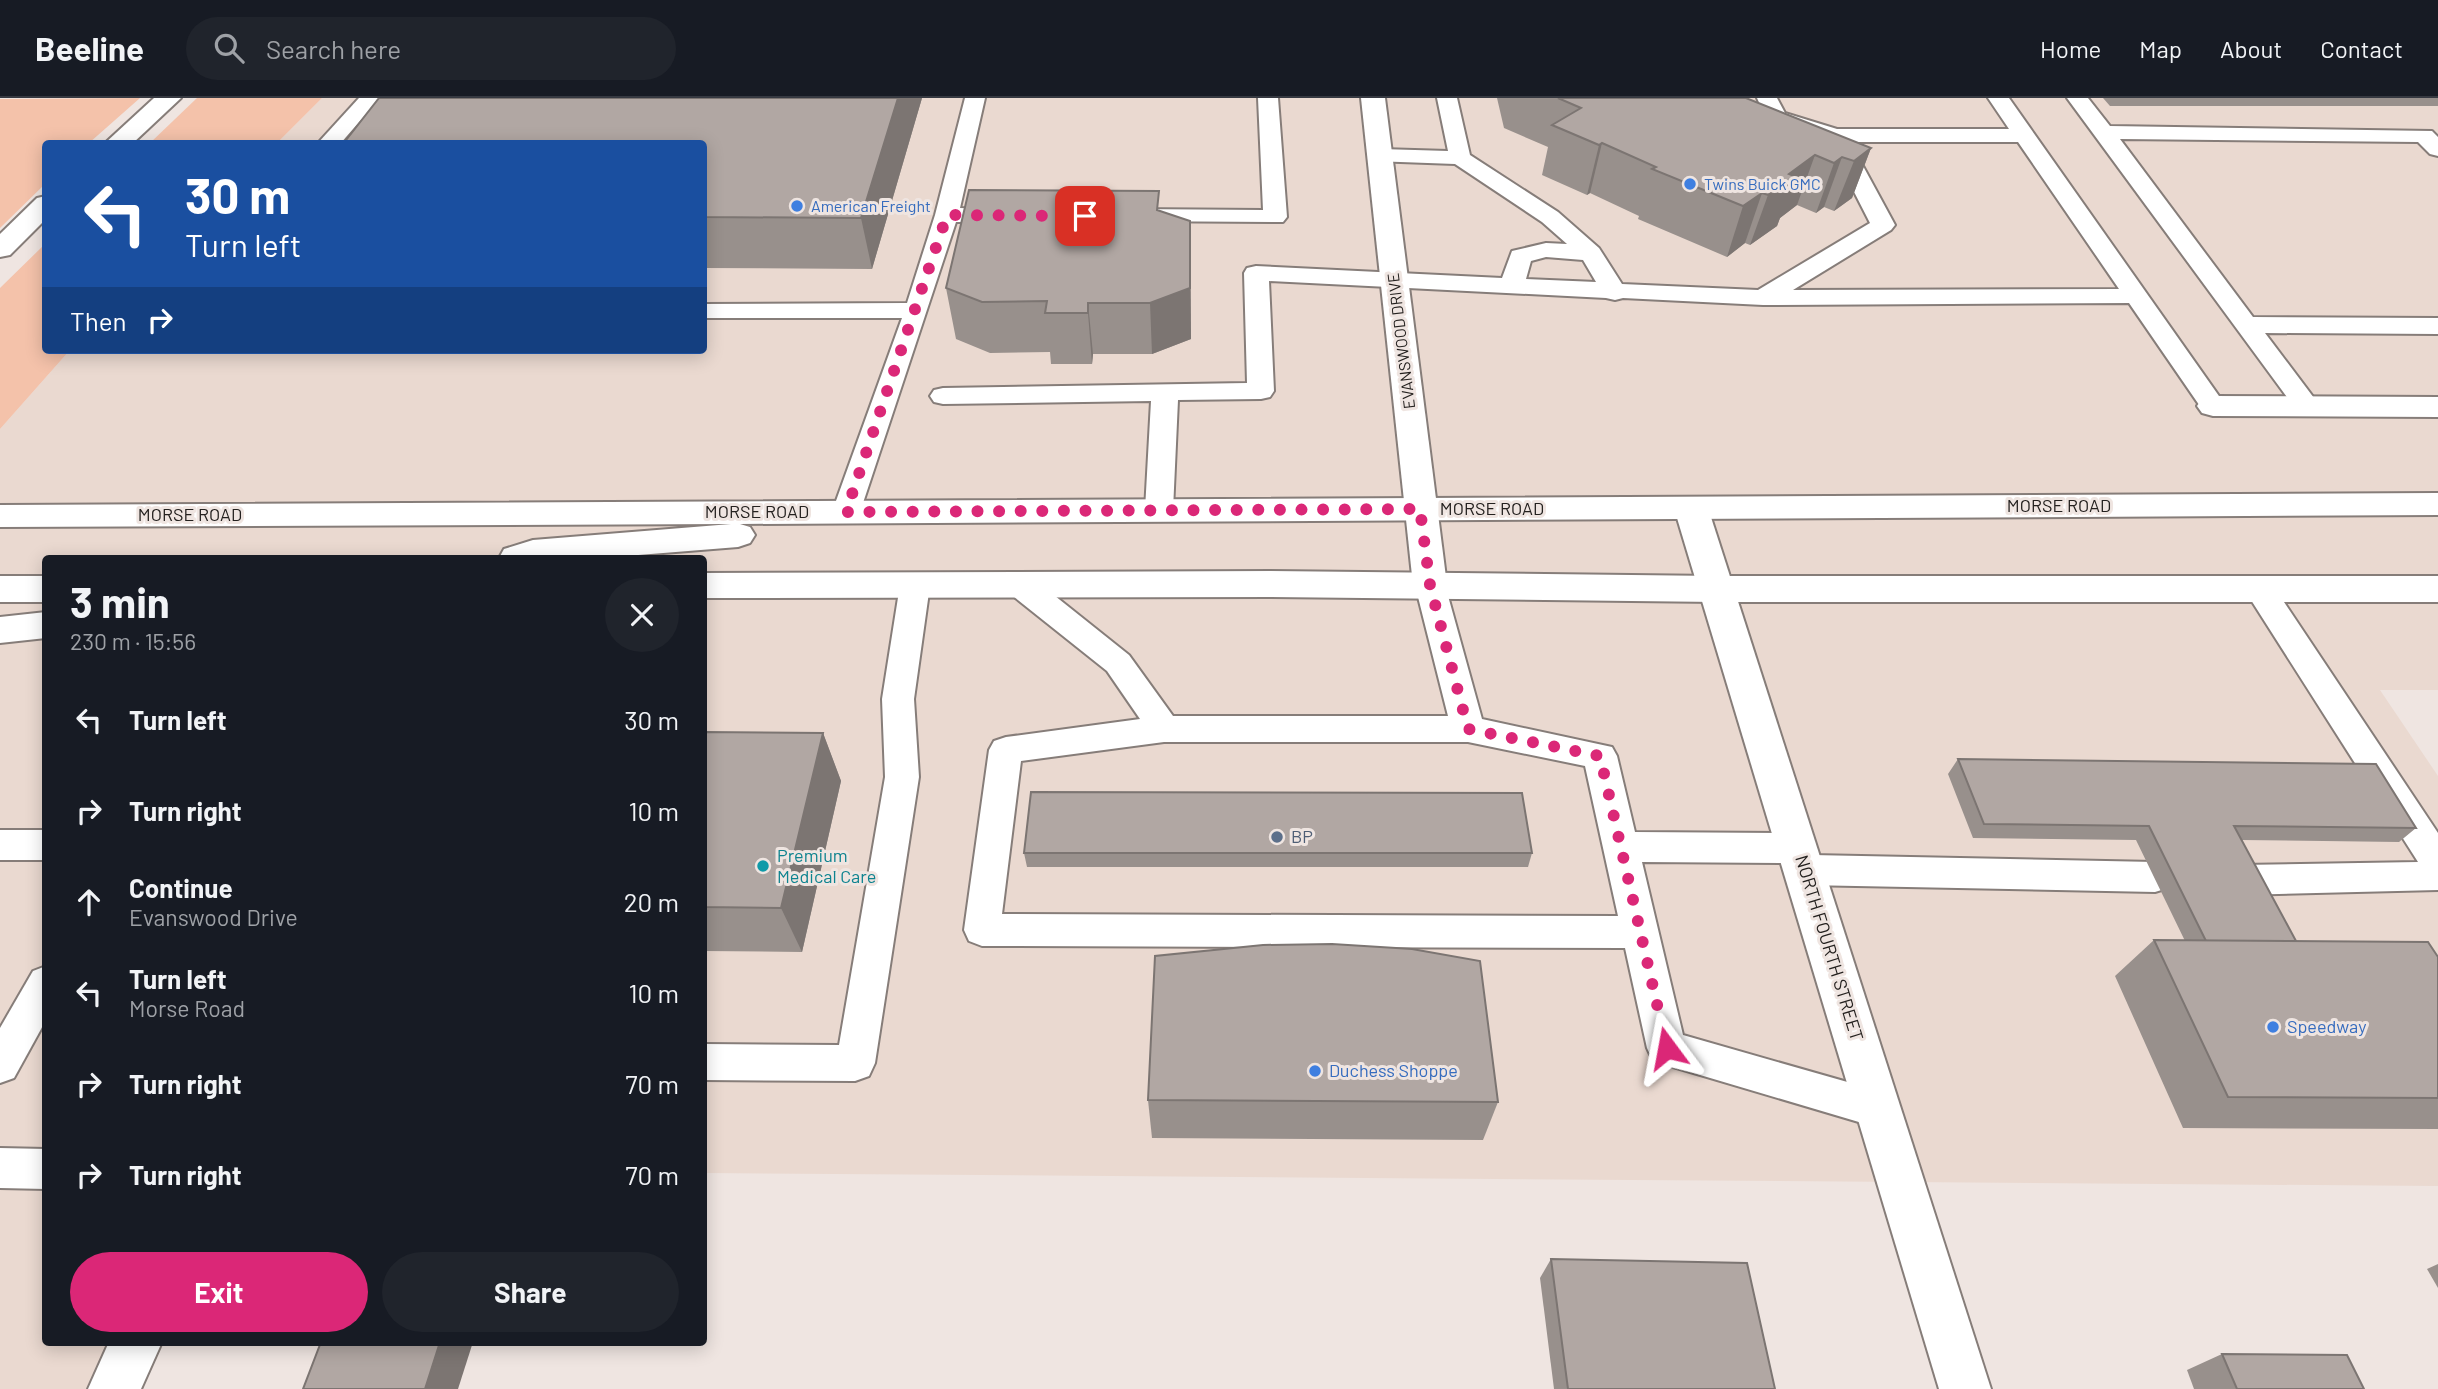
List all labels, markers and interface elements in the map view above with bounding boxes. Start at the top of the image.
search box [186,17,676,80]
text: Beeline [35,28,144,68]
icon: search [210,29,248,67]
text: Search here [266,33,401,64]
text: Home [2040,34,2101,63]
text: Map [2139,34,2182,63]
text: About [2220,34,2282,63]
text: Contact [2320,34,2403,63]
text: 30 m [185,165,290,224]
icon: left [70,168,161,259]
place label: Twins Buick GMC [1704,174,1821,193]
marker: Twins Buick GMC [1682,176,1698,192]
pin [1055,186,1115,246]
place label: American Freight [811,196,931,215]
icon: arrive [1066,197,1104,235]
marker: American Freight [789,198,805,214]
text: Turn left [185,225,302,263]
street label: EVANSWOOD DRIVE [1383,272,1418,410]
icon: right [141,301,179,339]
text: Then [70,305,127,336]
street label: MORSE ROAD [2007,494,2111,516]
street label: MORSE ROAD [1440,497,1544,519]
street label: MORSE ROAD [705,500,809,522]
street label: MORSE ROAD [138,503,242,525]
text: 3 min [70,576,170,626]
button: close [605,578,679,652]
text: 230 m · 15:56 [70,627,196,655]
icon: left [70,701,108,739]
text: Turn left [129,704,227,735]
text: 30 m [624,704,679,735]
icon: right [70,792,108,830]
text: Turn right [129,795,242,826]
text: 10 m [629,795,679,826]
place label: BP [1291,825,1313,847]
marker: BP [1269,829,1285,845]
place label: Premium Medical Care [777,844,876,887]
street label: NORTH FOURTH STREET [1791,852,1869,1043]
marker: Premium Medical Care [755,858,771,874]
text: Continue [129,872,233,903]
icon: ahead [70,883,108,921]
text: 20 m [624,886,679,917]
text: Evanswood Drive [129,903,298,931]
text: Turn left [129,963,227,994]
icon: left [70,974,108,1012]
text: 10 m [629,977,679,1008]
text: Morse Road [129,994,245,1022]
position arrow [1630,1011,1704,1085]
place label: Speedway [2287,1015,2367,1037]
marker: Speedway [2265,1019,2281,1035]
place label: Duchess Shoppe [1329,1059,1458,1081]
marker: Duchess Shoppe [1307,1063,1323,1079]
icon: right [70,1065,108,1103]
text: Turn right [129,1068,242,1099]
text: 70 m [625,1068,679,1099]
icon: right [70,1156,108,1194]
text: Turn right [129,1159,242,1190]
text: 70 m [625,1159,679,1190]
button: Exit [70,1252,368,1332]
button: Share [382,1252,679,1332]

